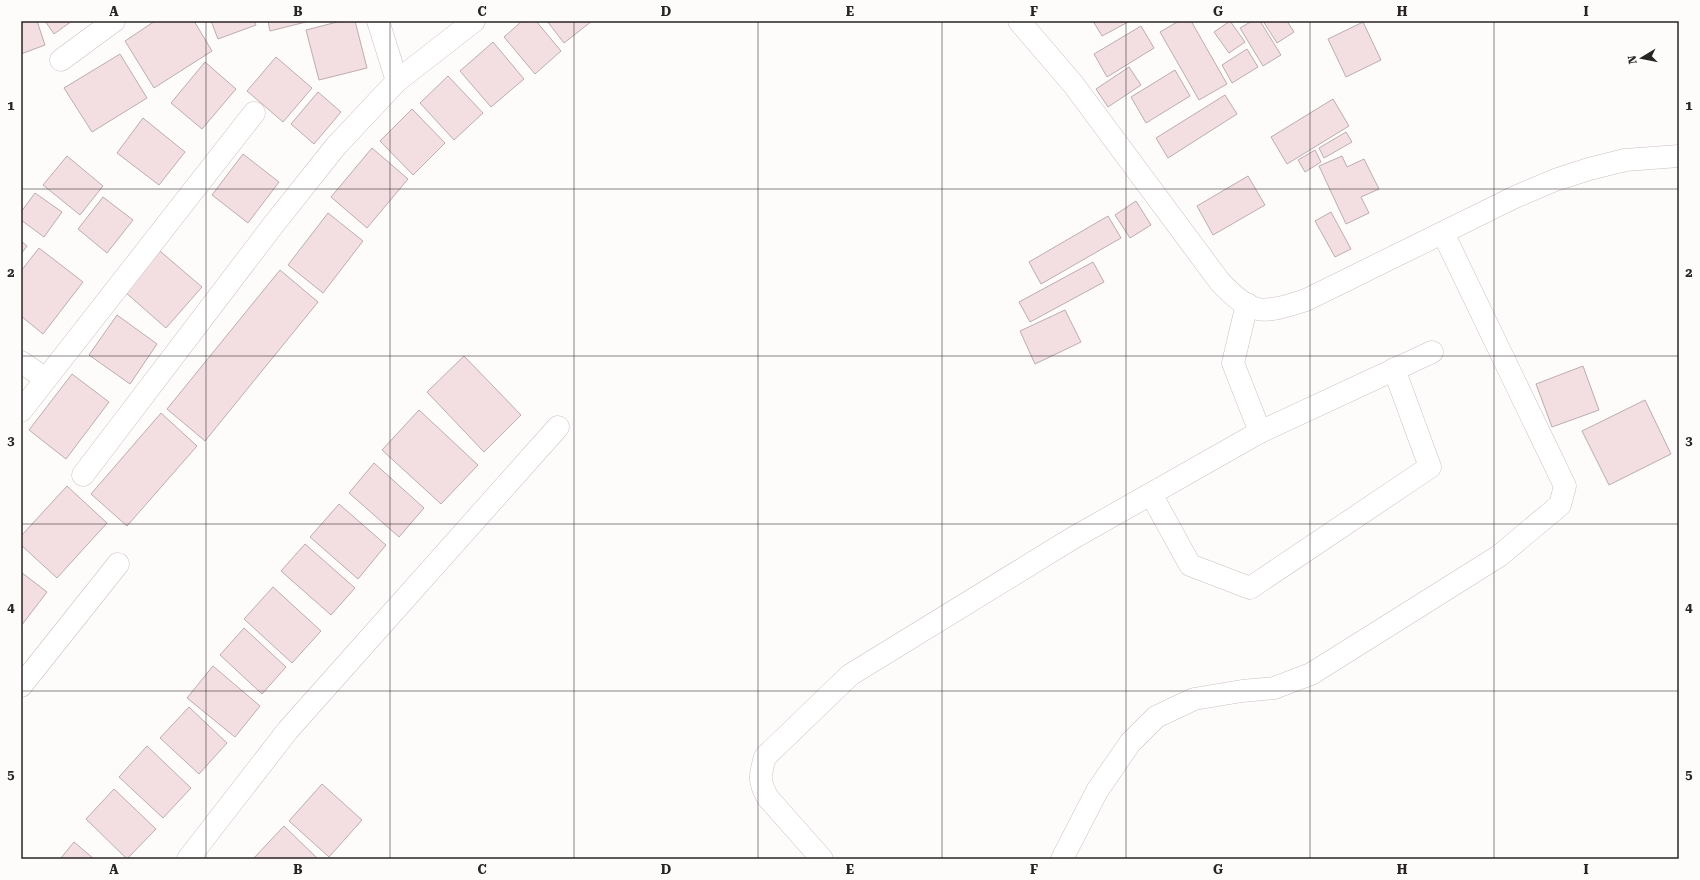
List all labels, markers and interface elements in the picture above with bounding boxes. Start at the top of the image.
text: A [109,4,119,19]
text: B [293,4,303,19]
text: C [477,4,487,19]
text: D [661,4,671,19]
text: E [846,4,854,19]
text: F [1030,4,1038,19]
text: G [1213,4,1223,19]
text: H [1397,4,1408,19]
text: I [1583,4,1589,19]
north arrow [1622,38,1662,78]
text: N [1625,54,1640,65]
text: 1 [7,98,15,113]
text: 1 [1685,98,1693,113]
text: 2 [7,265,15,280]
text: 2 [1685,265,1693,280]
text: 3 [7,433,15,448]
text: 3 [1685,433,1693,448]
text: 4 [7,600,15,615]
text: 4 [1685,600,1693,615]
text: 5 [7,767,15,782]
text: 5 [1685,767,1693,782]
text: A [109,862,119,877]
text: B [293,862,303,877]
text: C [477,862,487,877]
text: D [661,862,671,877]
text: E [846,862,854,877]
text: F [1030,862,1038,877]
text: G [1213,862,1223,877]
text: H [1397,862,1408,877]
text: I [1583,862,1589,877]

